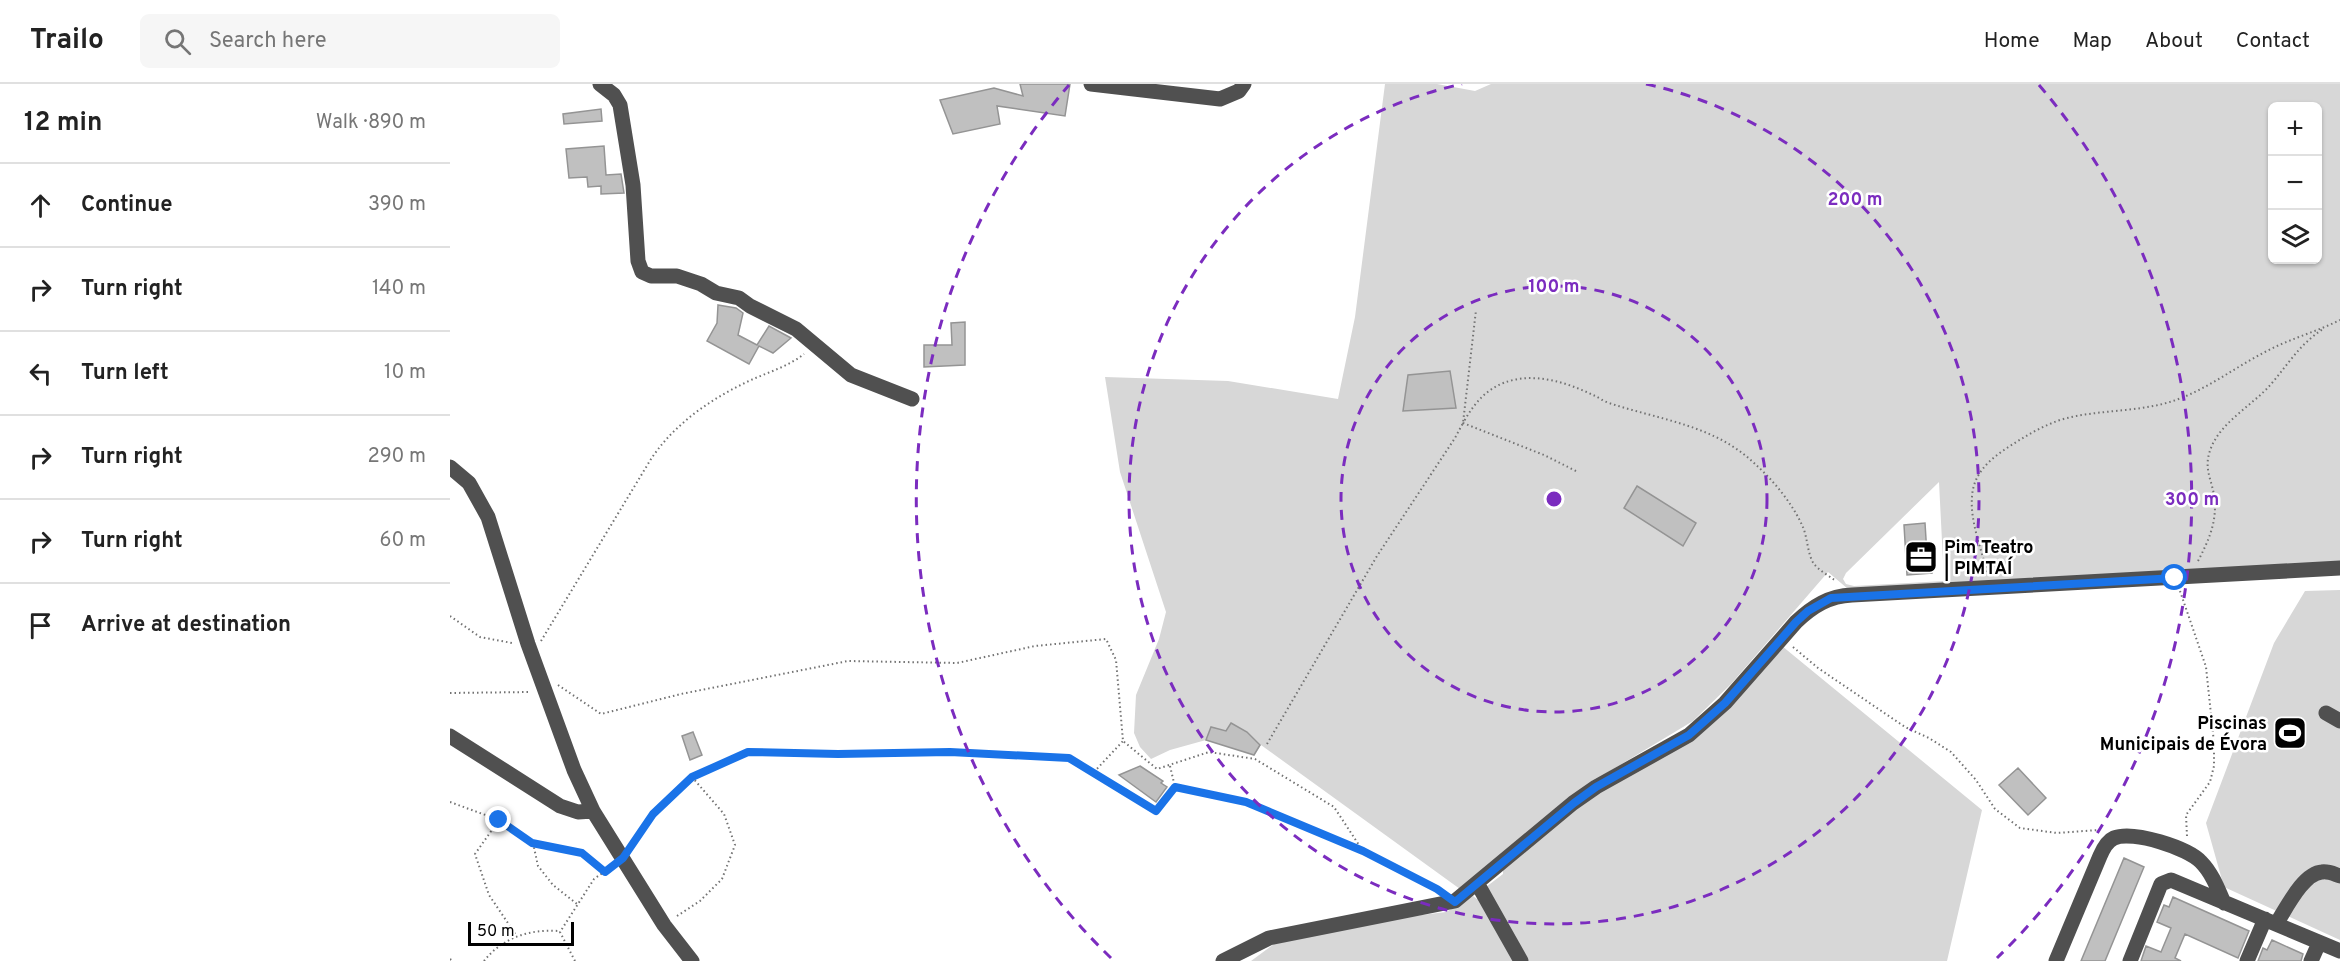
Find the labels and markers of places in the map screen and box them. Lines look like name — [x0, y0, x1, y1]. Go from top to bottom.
centre of rings — [1544, 489, 1564, 509]
place label: Pim Teatro | PIMTAÍ — [1944, 537, 2033, 581]
office icon: Pim Teatro | PIMTAÍ — [1903, 539, 1939, 575]
place label: Piscinas Municipais de Évora — [2100, 713, 2267, 757]
sports icon: Piscinas Municipais de Évora — [2272, 715, 2308, 751]

